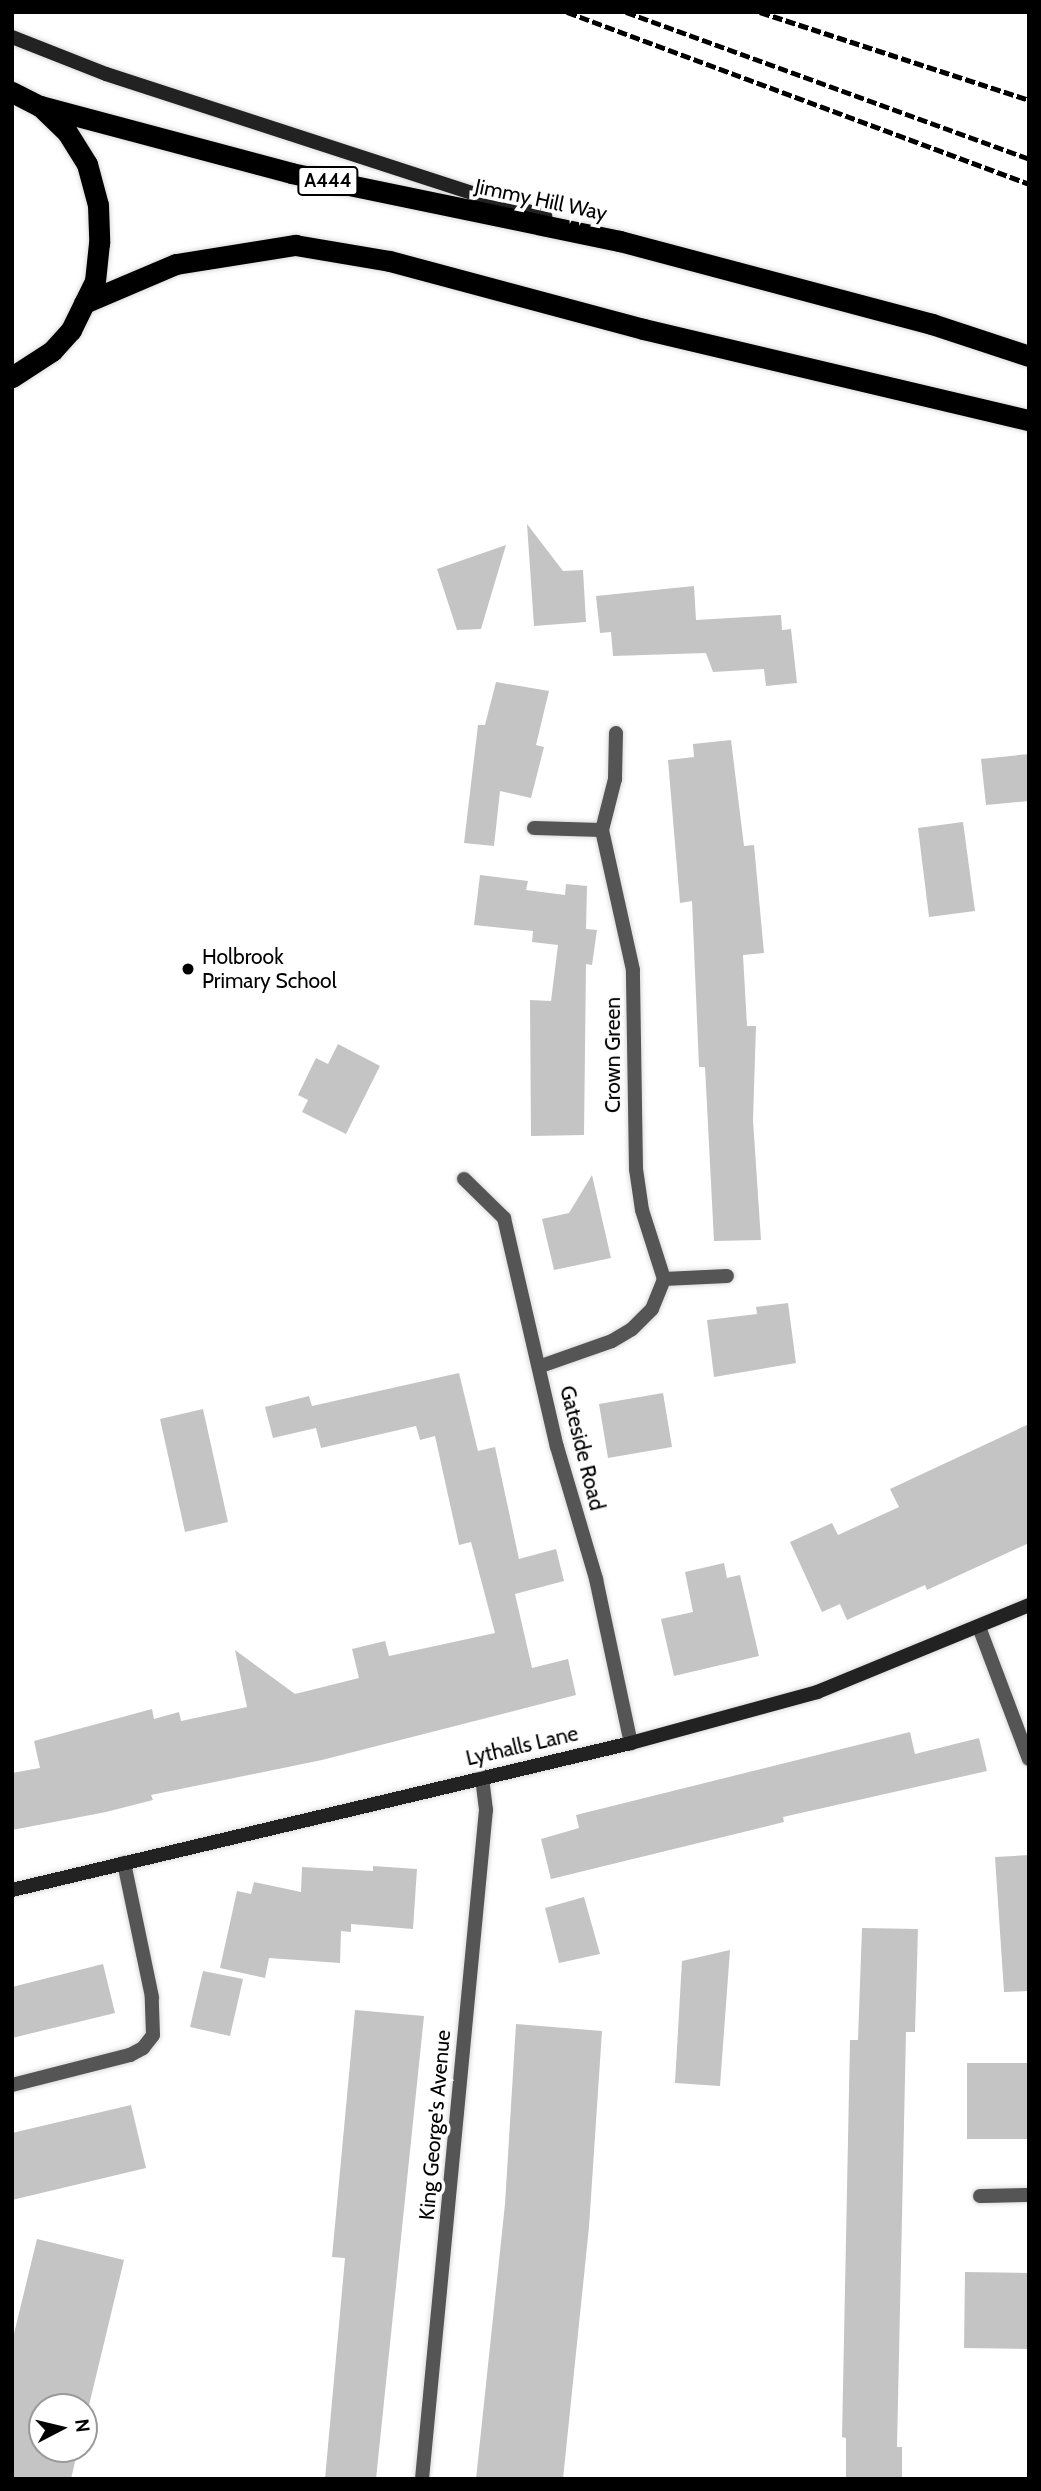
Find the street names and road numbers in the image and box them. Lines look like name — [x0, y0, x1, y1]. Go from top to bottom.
road number: A444 — [296, 166, 360, 196]
street label: Jimmy Hill Way — [473, 174, 609, 226]
street label: Crown Green — [600, 997, 626, 1113]
street label: Gateside Road — [554, 1383, 610, 1513]
street label: Lythalls Lane — [463, 1721, 581, 1771]
street label: King George's Avenue — [414, 2029, 456, 2221]

